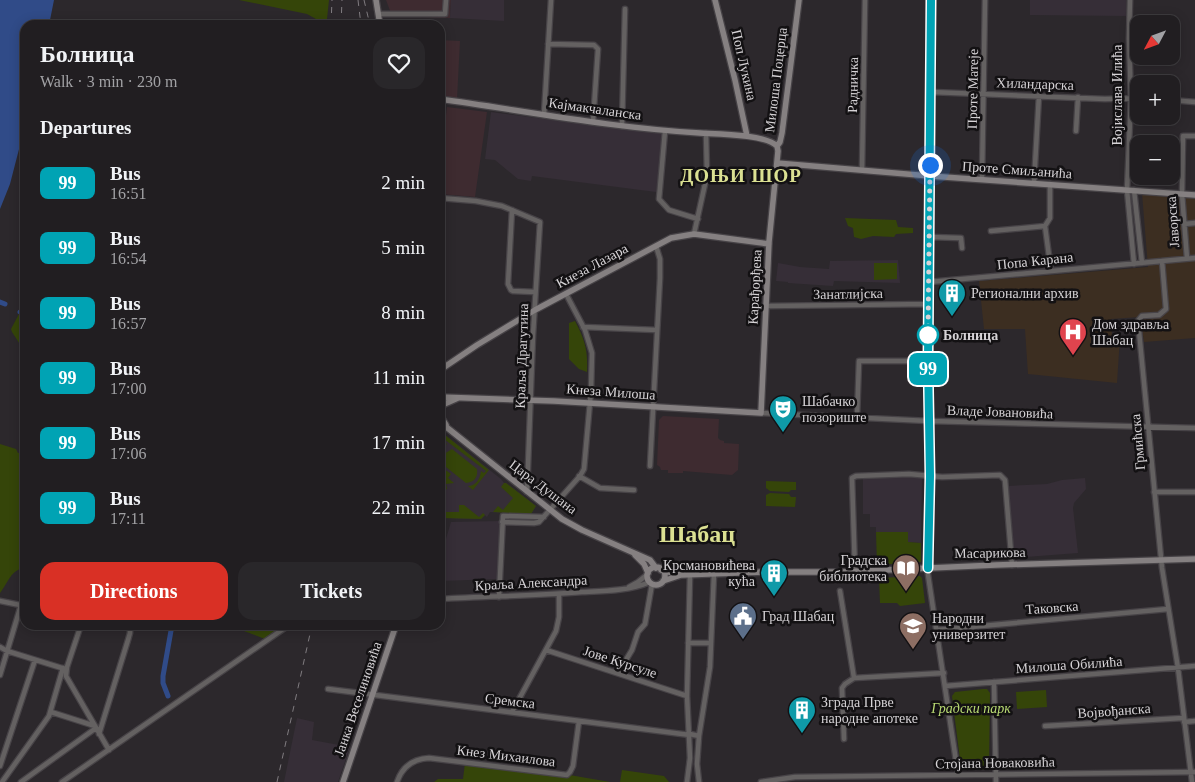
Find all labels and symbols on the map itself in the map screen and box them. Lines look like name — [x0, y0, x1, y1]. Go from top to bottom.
north arrow — [1130, 15, 1180, 65]
street label: Милоша Поцерца — [762, 26, 790, 133]
street label: Поп Лукина — [729, 28, 760, 103]
street label: Војислава Илића — [1110, 44, 1125, 146]
street label: Проте Матеје — [965, 49, 981, 129]
street label: Радничка — [845, 56, 861, 113]
street label: Хиландарска — [996, 75, 1075, 93]
street label: Кајмакчаланска — [548, 95, 643, 123]
your location — [918, 153, 943, 178]
street label: Проте Смиљанића — [962, 159, 1073, 181]
district label: ДОЊИ ШОР — [680, 165, 802, 186]
street label: Јаворска — [1164, 195, 1182, 248]
street label: Кнеза Лазара — [554, 240, 631, 291]
street label: Карађорђева — [746, 248, 764, 325]
street label: Попа Карана — [996, 249, 1075, 272]
building icon: Регионални архив — [937, 278, 967, 317]
street label: Занатлијска — [813, 286, 884, 302]
place label: Регионални архив — [971, 286, 1079, 301]
street label: Краља Драгутина — [513, 302, 531, 409]
hospital icon: Дом здравља Шабац — [1058, 317, 1088, 356]
place label: Дом здравља Шабац — [1092, 317, 1170, 348]
marker: Болница — [917, 324, 939, 346]
place label: Болница — [943, 328, 998, 343]
line badge: 99 — [906, 353, 950, 385]
street label: Кнеза Милоша — [566, 381, 657, 403]
theatre icon: Шабачко позориште — [768, 394, 798, 433]
place label: Шабачко позориште — [802, 394, 867, 425]
street label: Владе Јовановића — [947, 403, 1054, 421]
street label: Грмићска — [1128, 412, 1148, 471]
street label: Цара Душана — [506, 457, 580, 518]
district label: Шабац — [659, 521, 735, 547]
street label: Масарикова — [954, 545, 1027, 561]
place label: Градска библиотека — [819, 553, 888, 584]
library icon: Градска библиотека — [891, 553, 921, 592]
place label: Крсмановићева кућа — [663, 558, 756, 589]
building icon: Крсмановићева кућа — [759, 558, 789, 597]
street label: Краља Александра — [474, 573, 588, 593]
street label: Таковска — [1025, 599, 1080, 617]
public building icon: Град Шабац — [728, 601, 758, 640]
place label: Град Шабац — [762, 609, 835, 624]
school or university icon: Народни универзитет — [898, 611, 928, 650]
place label: Народни универзитет — [932, 611, 1005, 642]
street label: Јанка Веселиновића — [331, 639, 385, 758]
street label: Јове Курсуле — [581, 643, 659, 681]
street label: Милоша Обилића — [1015, 654, 1124, 676]
street label: Сремска — [484, 690, 537, 712]
building icon: Зграда Прве народне апотеке — [787, 695, 817, 734]
place label: Зграда Прве народне апотеке — [821, 695, 918, 726]
park label: Градски парк — [930, 701, 1011, 716]
street label: Војвођанска — [1077, 701, 1152, 721]
street label: Кнез Михаилова — [456, 743, 557, 770]
street label: Стојана Новаковића — [935, 754, 1056, 772]

